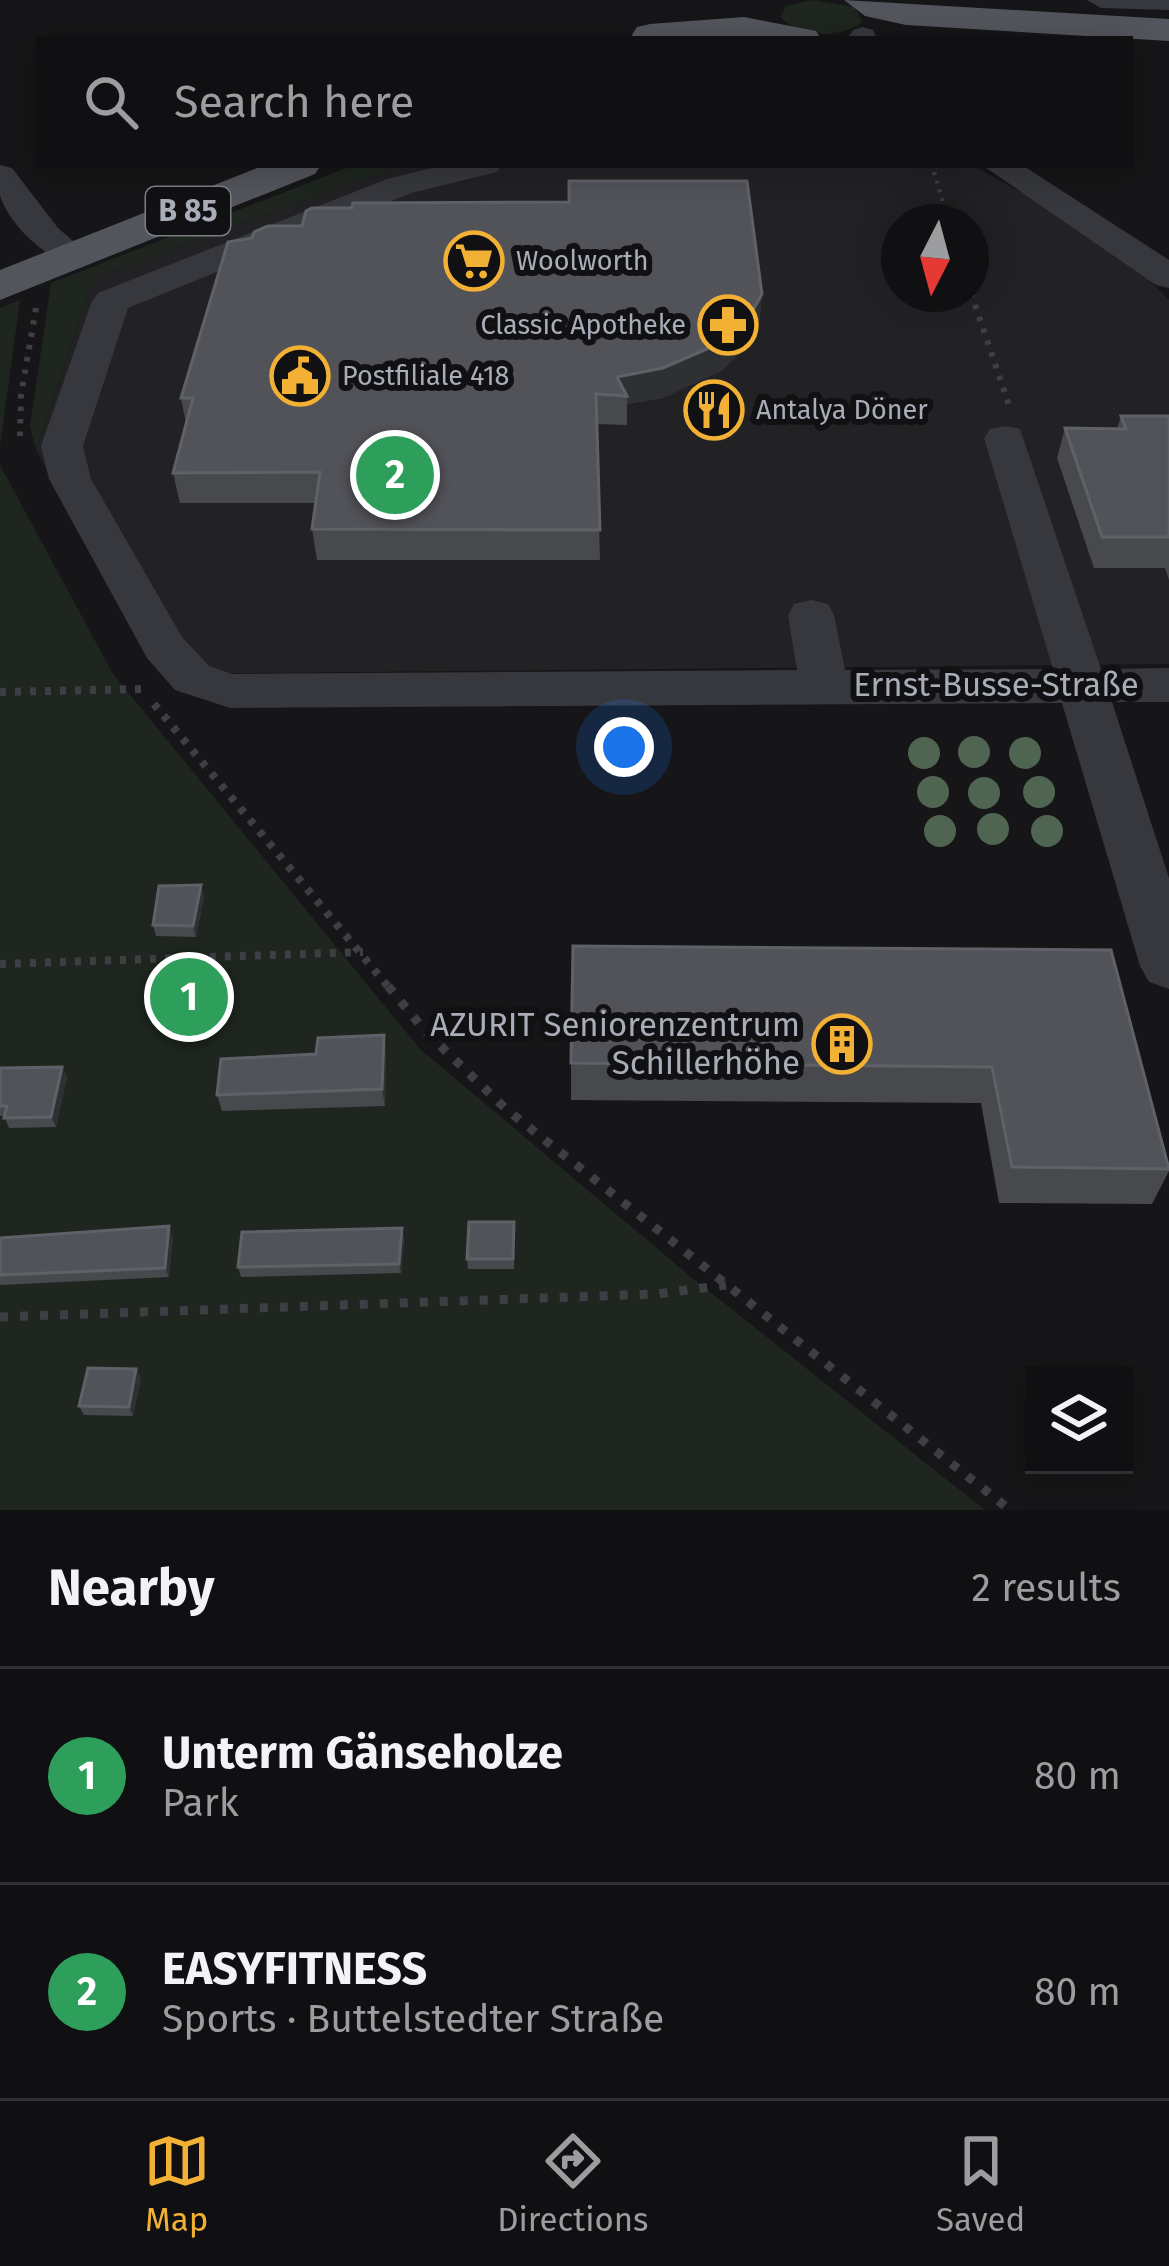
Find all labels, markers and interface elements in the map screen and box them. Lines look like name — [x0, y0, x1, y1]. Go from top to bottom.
search box — [36, 36, 1133, 168]
icon: search — [78, 69, 144, 135]
text: Search here — [174, 75, 414, 129]
road number: B 85 — [146, 187, 230, 235]
north arrow — [881, 204, 989, 312]
supermarket icon: Woolworth — [443, 230, 505, 292]
place label: Woolworth — [516, 245, 649, 277]
pharmacy icon: Classic Apotheke — [697, 294, 759, 356]
place label: Classic Apotheke — [480, 309, 686, 341]
public building icon: Postfiliale 418 — [269, 345, 331, 407]
place label: Postfiliale 418 — [342, 360, 509, 392]
restaurant icon: Antalya Döner — [683, 379, 745, 441]
place label: Antalya Döner — [756, 394, 928, 426]
pin: 2 — [356, 430, 434, 520]
street label: Ernst-Busse-Straße — [853, 665, 1139, 705]
your location — [594, 717, 654, 777]
pin: 1 — [150, 952, 228, 1042]
place label: AZURIT Seniorenzentrum Schillerhöhe — [430, 1005, 800, 1083]
building icon: AZURIT Seniorenzentrum Schillerhöhe — [811, 1013, 873, 1075]
map controls — [1025, 1366, 1133, 1474]
button: layers — [1025, 1366, 1133, 1474]
text: Nearby — [48, 1557, 214, 1619]
text: 2 results — [972, 1565, 1121, 1611]
text: Unterm Gänseholze — [162, 1726, 563, 1780]
text: 1 — [78, 1753, 96, 1799]
text: 80 m — [1034, 1753, 1121, 1799]
text: Park — [162, 1780, 239, 1826]
text: EASYFITNESS — [162, 1942, 427, 1996]
text: 2 — [77, 1969, 97, 2015]
text: 80 m — [1034, 1969, 1121, 2015]
text: Sports · Buttelstedter Straße — [162, 1996, 664, 2042]
tab: Map — [144, 2128, 210, 2240]
tab: Directions — [497, 2128, 649, 2240]
tab: Saved — [936, 2128, 1025, 2240]

